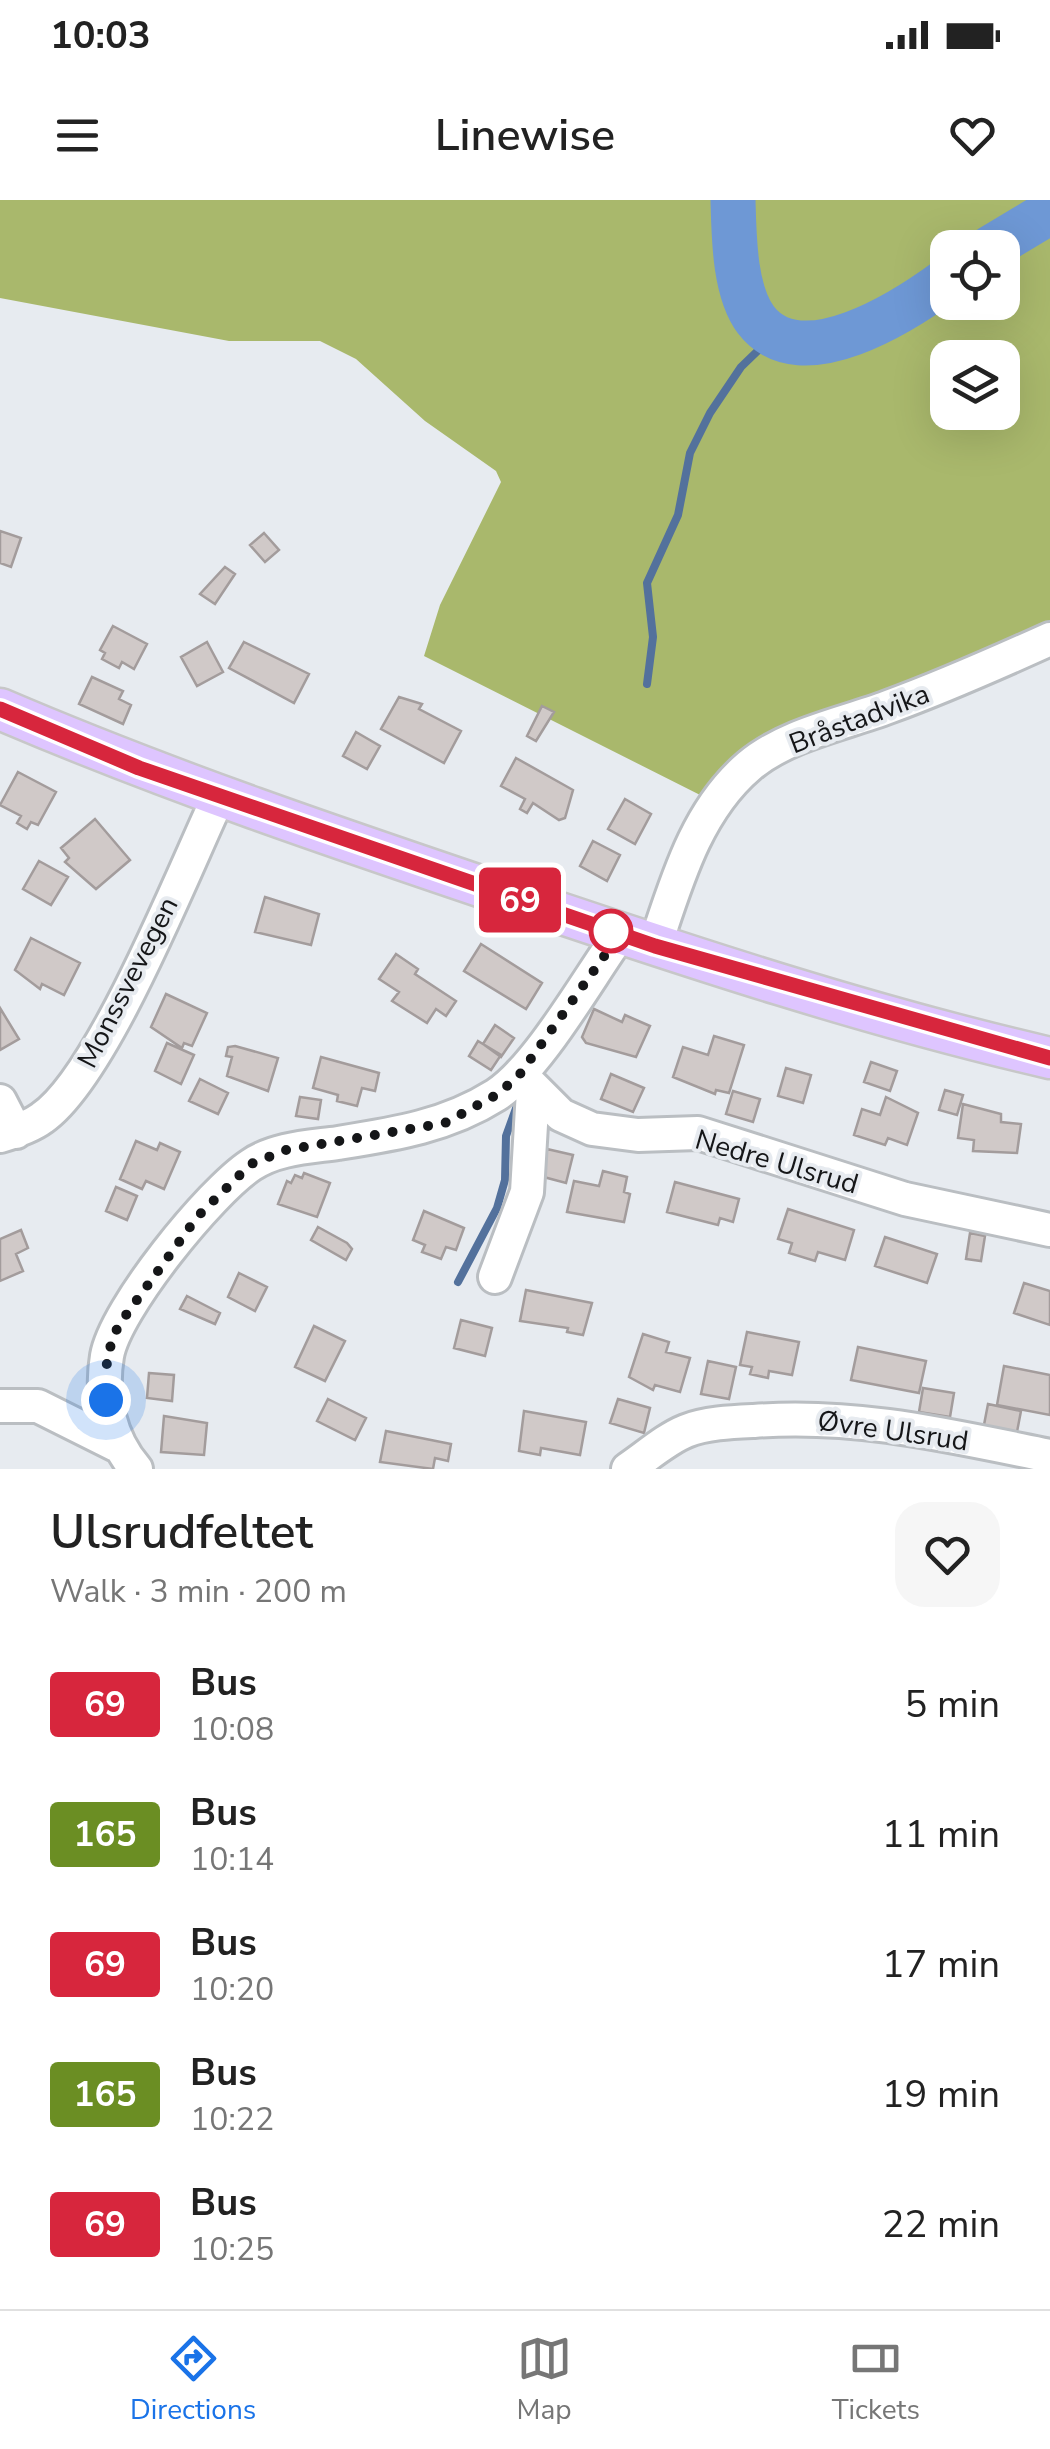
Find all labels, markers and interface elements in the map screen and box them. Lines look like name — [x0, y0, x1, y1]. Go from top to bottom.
text: 10:03 — [50, 10, 151, 61]
text: Linewise — [435, 105, 615, 166]
icon: menu — [50, 108, 105, 163]
icon: heart — [945, 108, 1000, 163]
map controls — [930, 230, 1020, 430]
button: locate — [930, 230, 1020, 320]
button: layers — [930, 340, 1020, 430]
street label: Bråstadvika — [784, 675, 935, 763]
line badge: 69 — [475, 868, 565, 932]
text: 69 — [499, 877, 541, 924]
street label: Monssvevegen — [68, 890, 187, 1075]
unlabelled marker — [590, 910, 632, 952]
street label: Nedre Ulsrud — [691, 1121, 863, 1203]
your location — [81, 1375, 131, 1425]
street label: Øvre Ulsrud — [815, 1402, 971, 1460]
text: Ulsrudfeltet — [50, 1499, 313, 1565]
button: heart — [895, 1502, 1000, 1607]
text: Walk · 3 min · 200 m — [50, 1570, 347, 1613]
text: Bus — [190, 1657, 257, 1708]
text: 5 min — [905, 1679, 1000, 1730]
text: 69 — [84, 1681, 126, 1728]
text: 10:08 — [190, 1708, 274, 1751]
text: Bus — [190, 1787, 257, 1838]
text: 11 min — [882, 1809, 1000, 1860]
text: 165 — [73, 1811, 137, 1858]
text: 10:14 — [190, 1838, 274, 1881]
text: Bus — [190, 1917, 257, 1968]
text: 17 min — [882, 1939, 1000, 1990]
text: 69 — [84, 1941, 126, 1988]
text: 10:20 — [190, 1968, 274, 2011]
text: Bus — [190, 2047, 257, 2098]
text: 19 min — [882, 2069, 1000, 2120]
text: 165 — [73, 2071, 137, 2118]
text: 10:22 — [190, 2098, 274, 2141]
text: Bus — [190, 2177, 257, 2228]
text: 22 min — [882, 2199, 1000, 2250]
text: 69 — [84, 2201, 126, 2248]
text: 10:25 — [190, 2228, 274, 2271]
tab: Directions — [130, 2331, 256, 2429]
tab: Map — [516, 2331, 572, 2429]
tab: Tickets — [832, 2331, 920, 2429]

